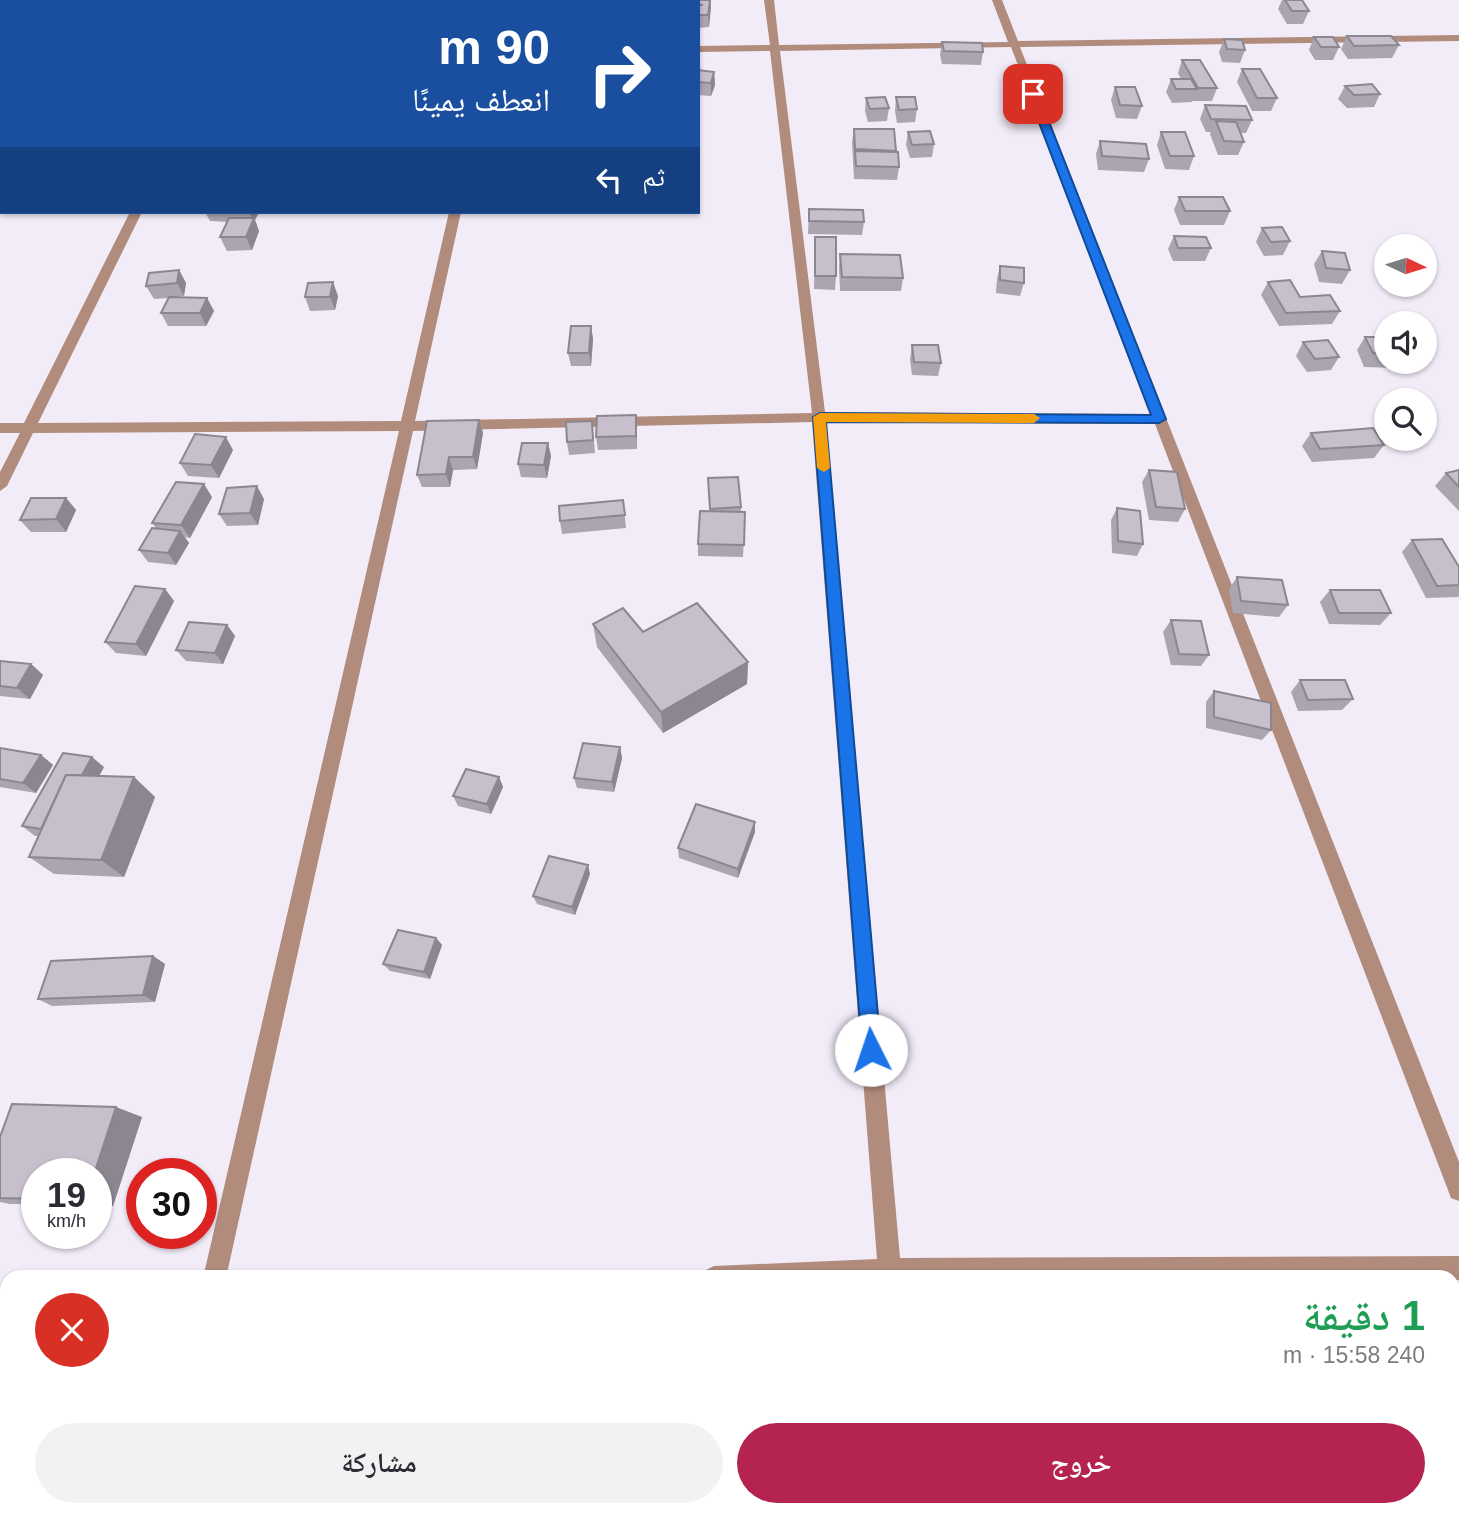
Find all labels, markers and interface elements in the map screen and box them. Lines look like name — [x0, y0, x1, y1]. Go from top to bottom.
text: 90 m — [438, 20, 550, 74]
icon: right — [574, 28, 665, 119]
pin — [1003, 64, 1063, 124]
icon: arrive — [1014, 75, 1052, 113]
text: انعطف يمينًا — [412, 82, 550, 118]
icon: left — [590, 161, 628, 199]
text: ثم — [642, 162, 665, 192]
north arrow — [1374, 234, 1437, 298]
map controls — [1374, 234, 1437, 451]
button: sound — [1374, 311, 1437, 374]
button: search — [1374, 388, 1437, 451]
position arrow — [834, 1013, 908, 1087]
speed limit sign: 30 — [126, 1158, 217, 1249]
text: 19 — [47, 1175, 86, 1214]
text: km/h — [47, 1211, 86, 1231]
text: 1 دقيقة — [1303, 1292, 1425, 1339]
button: close — [35, 1293, 109, 1367]
text: 240 m · 15:58 — [1283, 1342, 1425, 1368]
button: مشاركة — [35, 1423, 723, 1503]
button: خروج — [737, 1423, 1425, 1503]

